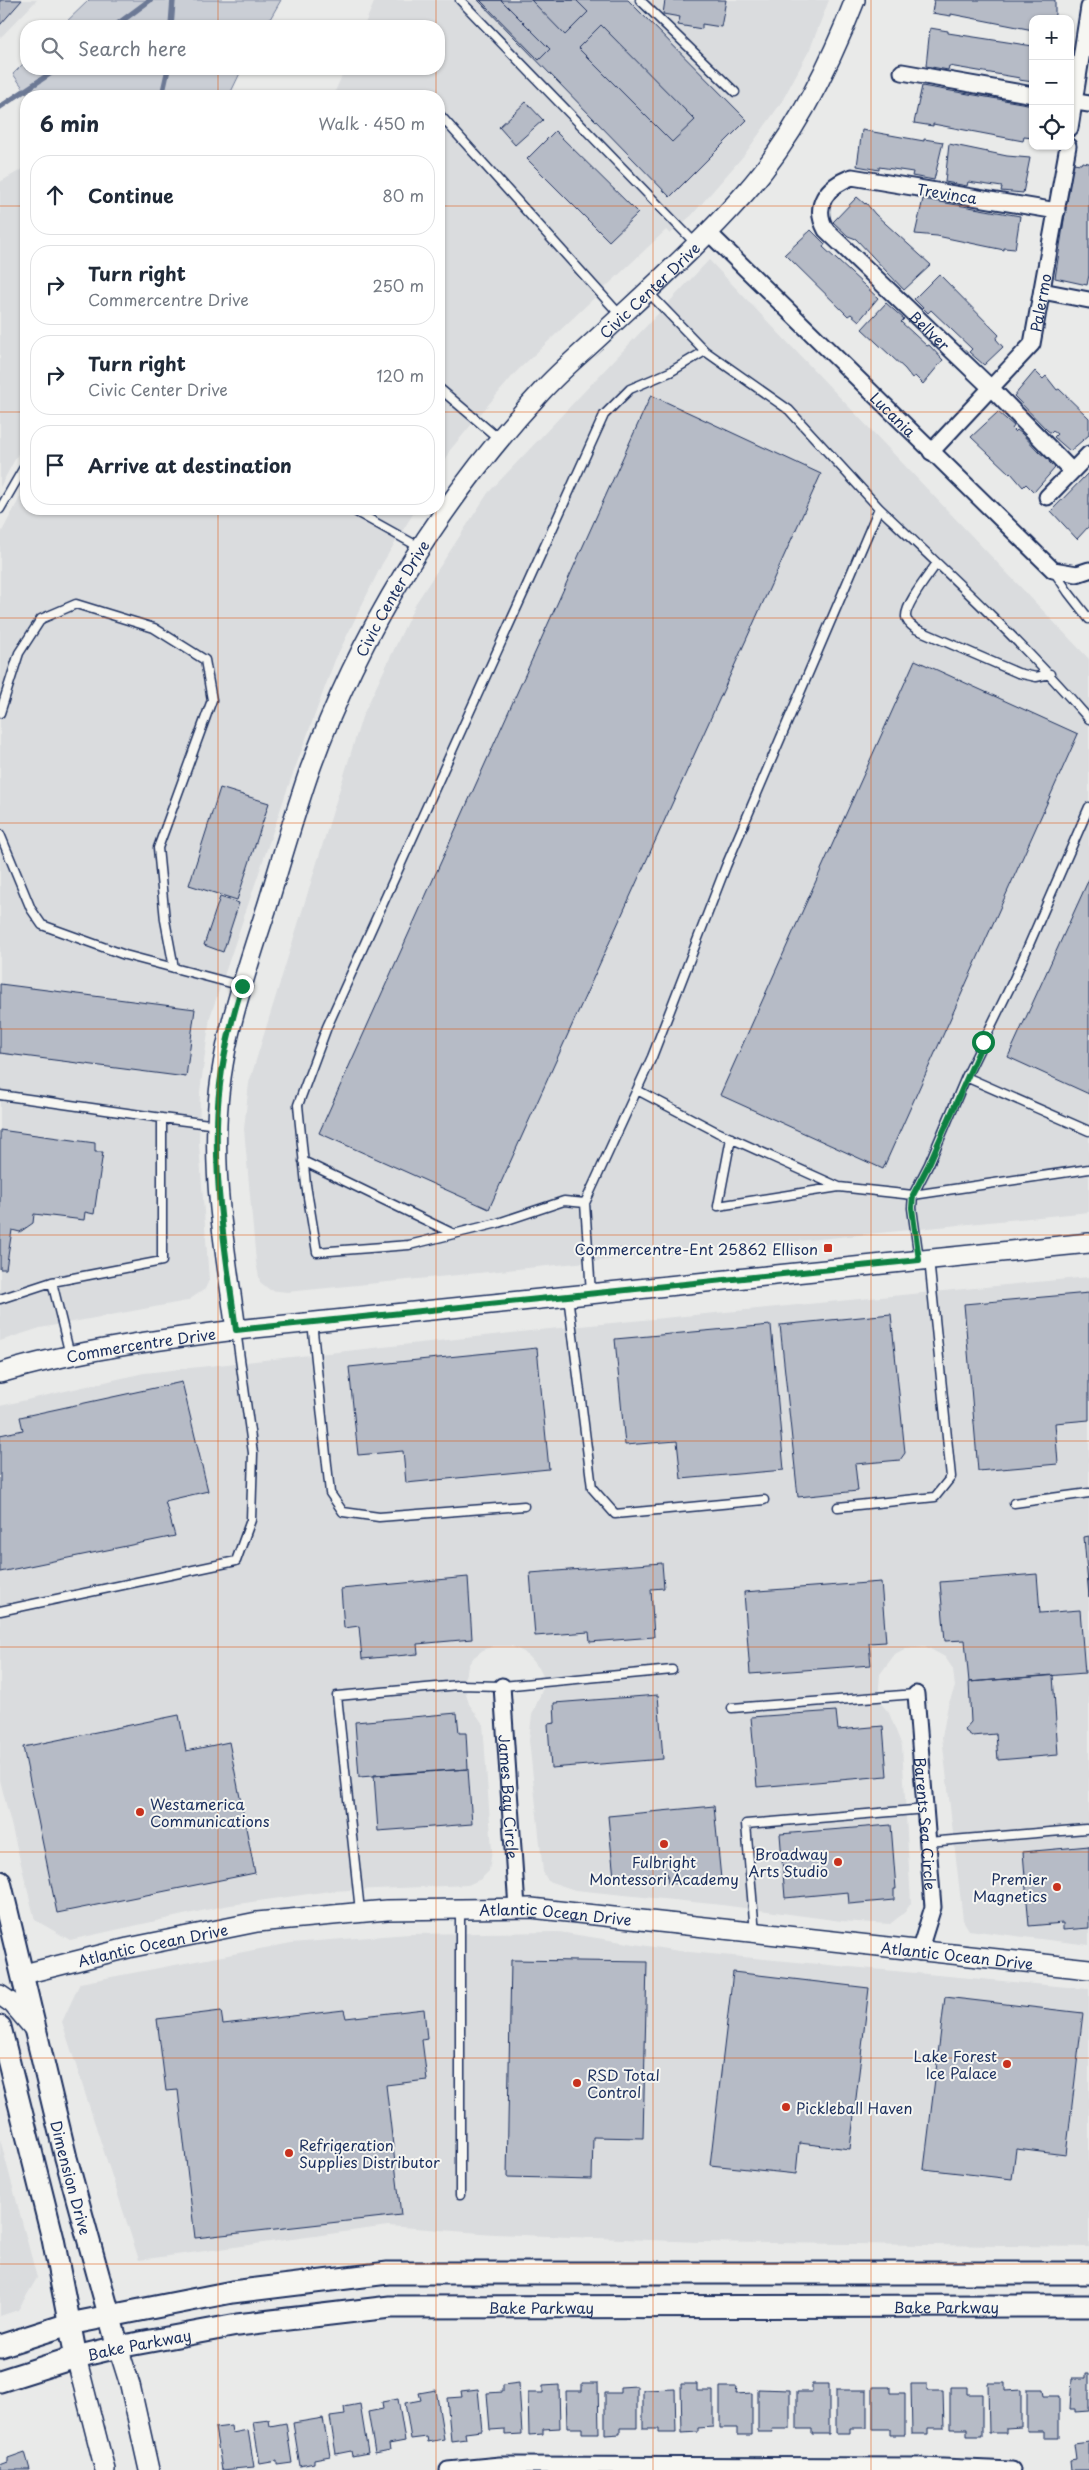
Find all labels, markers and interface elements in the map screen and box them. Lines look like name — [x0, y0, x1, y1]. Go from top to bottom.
map controls — [1029, 15, 1074, 150]
button: + — [1029, 15, 1074, 60]
search box — [20, 20, 445, 75]
icon: search — [38, 34, 66, 62]
text: Search here — [78, 34, 187, 62]
button: − — [1029, 60, 1074, 105]
button: locate — [1029, 105, 1074, 150]
text: 6 min — [40, 107, 99, 139]
text: Walk · 450 m — [319, 111, 425, 135]
street label: Trevinca — [915, 177, 979, 209]
icon: ahead — [41, 181, 69, 209]
text: Continue — [88, 181, 174, 209]
text: 80 m — [382, 183, 424, 207]
street label: Civic Center Drive — [593, 236, 705, 343]
text: Turn right — [88, 259, 186, 287]
icon: right — [41, 271, 69, 299]
street label: Palermo — [1023, 271, 1056, 334]
text: 250 m — [373, 273, 424, 297]
text: Commercentre Drive — [88, 287, 249, 311]
street label: Bellver — [904, 304, 956, 355]
text: Turn right — [88, 349, 186, 377]
icon: right — [41, 361, 69, 389]
text: 120 m — [377, 363, 424, 387]
text: Civic Center Drive — [88, 377, 228, 401]
street label: Lucania — [866, 386, 922, 442]
icon: arrive — [41, 451, 69, 479]
text: Arrive at destination — [88, 451, 292, 479]
street label: Civic Center Drive — [349, 535, 434, 660]
route end — [231, 975, 254, 998]
route start — [972, 1031, 995, 1054]
place label: Commercentre-Ent 25862 Ellison — [574, 1237, 818, 1260]
marker: Commercentre-Ent 25862 Ellison — [822, 1242, 834, 1254]
street label: Commercentre Drive — [64, 1321, 217, 1367]
street label: James Bay Circle — [494, 1734, 525, 1860]
street label: Barents Sea Circle — [910, 1756, 943, 1891]
place label: Westamerica Communications — [150, 1792, 270, 1832]
marker: Westamerica Communications — [134, 1806, 146, 1818]
marker: Fulbright Montessori Academy — [658, 1838, 670, 1850]
place label: Broadway Arts Studio — [749, 1842, 828, 1882]
place label: Fulbright Montessori Academy — [589, 1850, 739, 1890]
marker: Broadway Arts Studio — [832, 1856, 844, 1868]
place label: Premier Magnetics — [973, 1867, 1047, 1907]
marker: Premier Magnetics — [1051, 1881, 1063, 1893]
street label: Atlantic Ocean Drive — [479, 1896, 633, 1930]
street label: Atlantic Ocean Drive — [75, 1917, 230, 1972]
street label: Atlantic Ocean Drive — [880, 1935, 1034, 1974]
place label: Lake Forest Ice Palace — [914, 2044, 997, 2084]
marker: Lake Forest Ice Palace — [1001, 2058, 1013, 2070]
place label: RSD Total Control — [587, 2063, 660, 2103]
marker: RSD Total Control — [571, 2077, 583, 2089]
place label: Pickleball Haven — [796, 2096, 913, 2119]
marker: Pickleball Haven — [780, 2101, 792, 2113]
street label: Dimension Drive — [46, 2118, 98, 2237]
place label: Refrigeration Supplies Distributor — [299, 2133, 440, 2173]
marker: Refrigeration Supplies Distributor — [283, 2147, 295, 2159]
street label: Bake Parkway — [488, 2295, 594, 2318]
street label: Bake Parkway — [893, 2295, 999, 2318]
street label: Bake Parkway — [84, 2322, 193, 2366]

